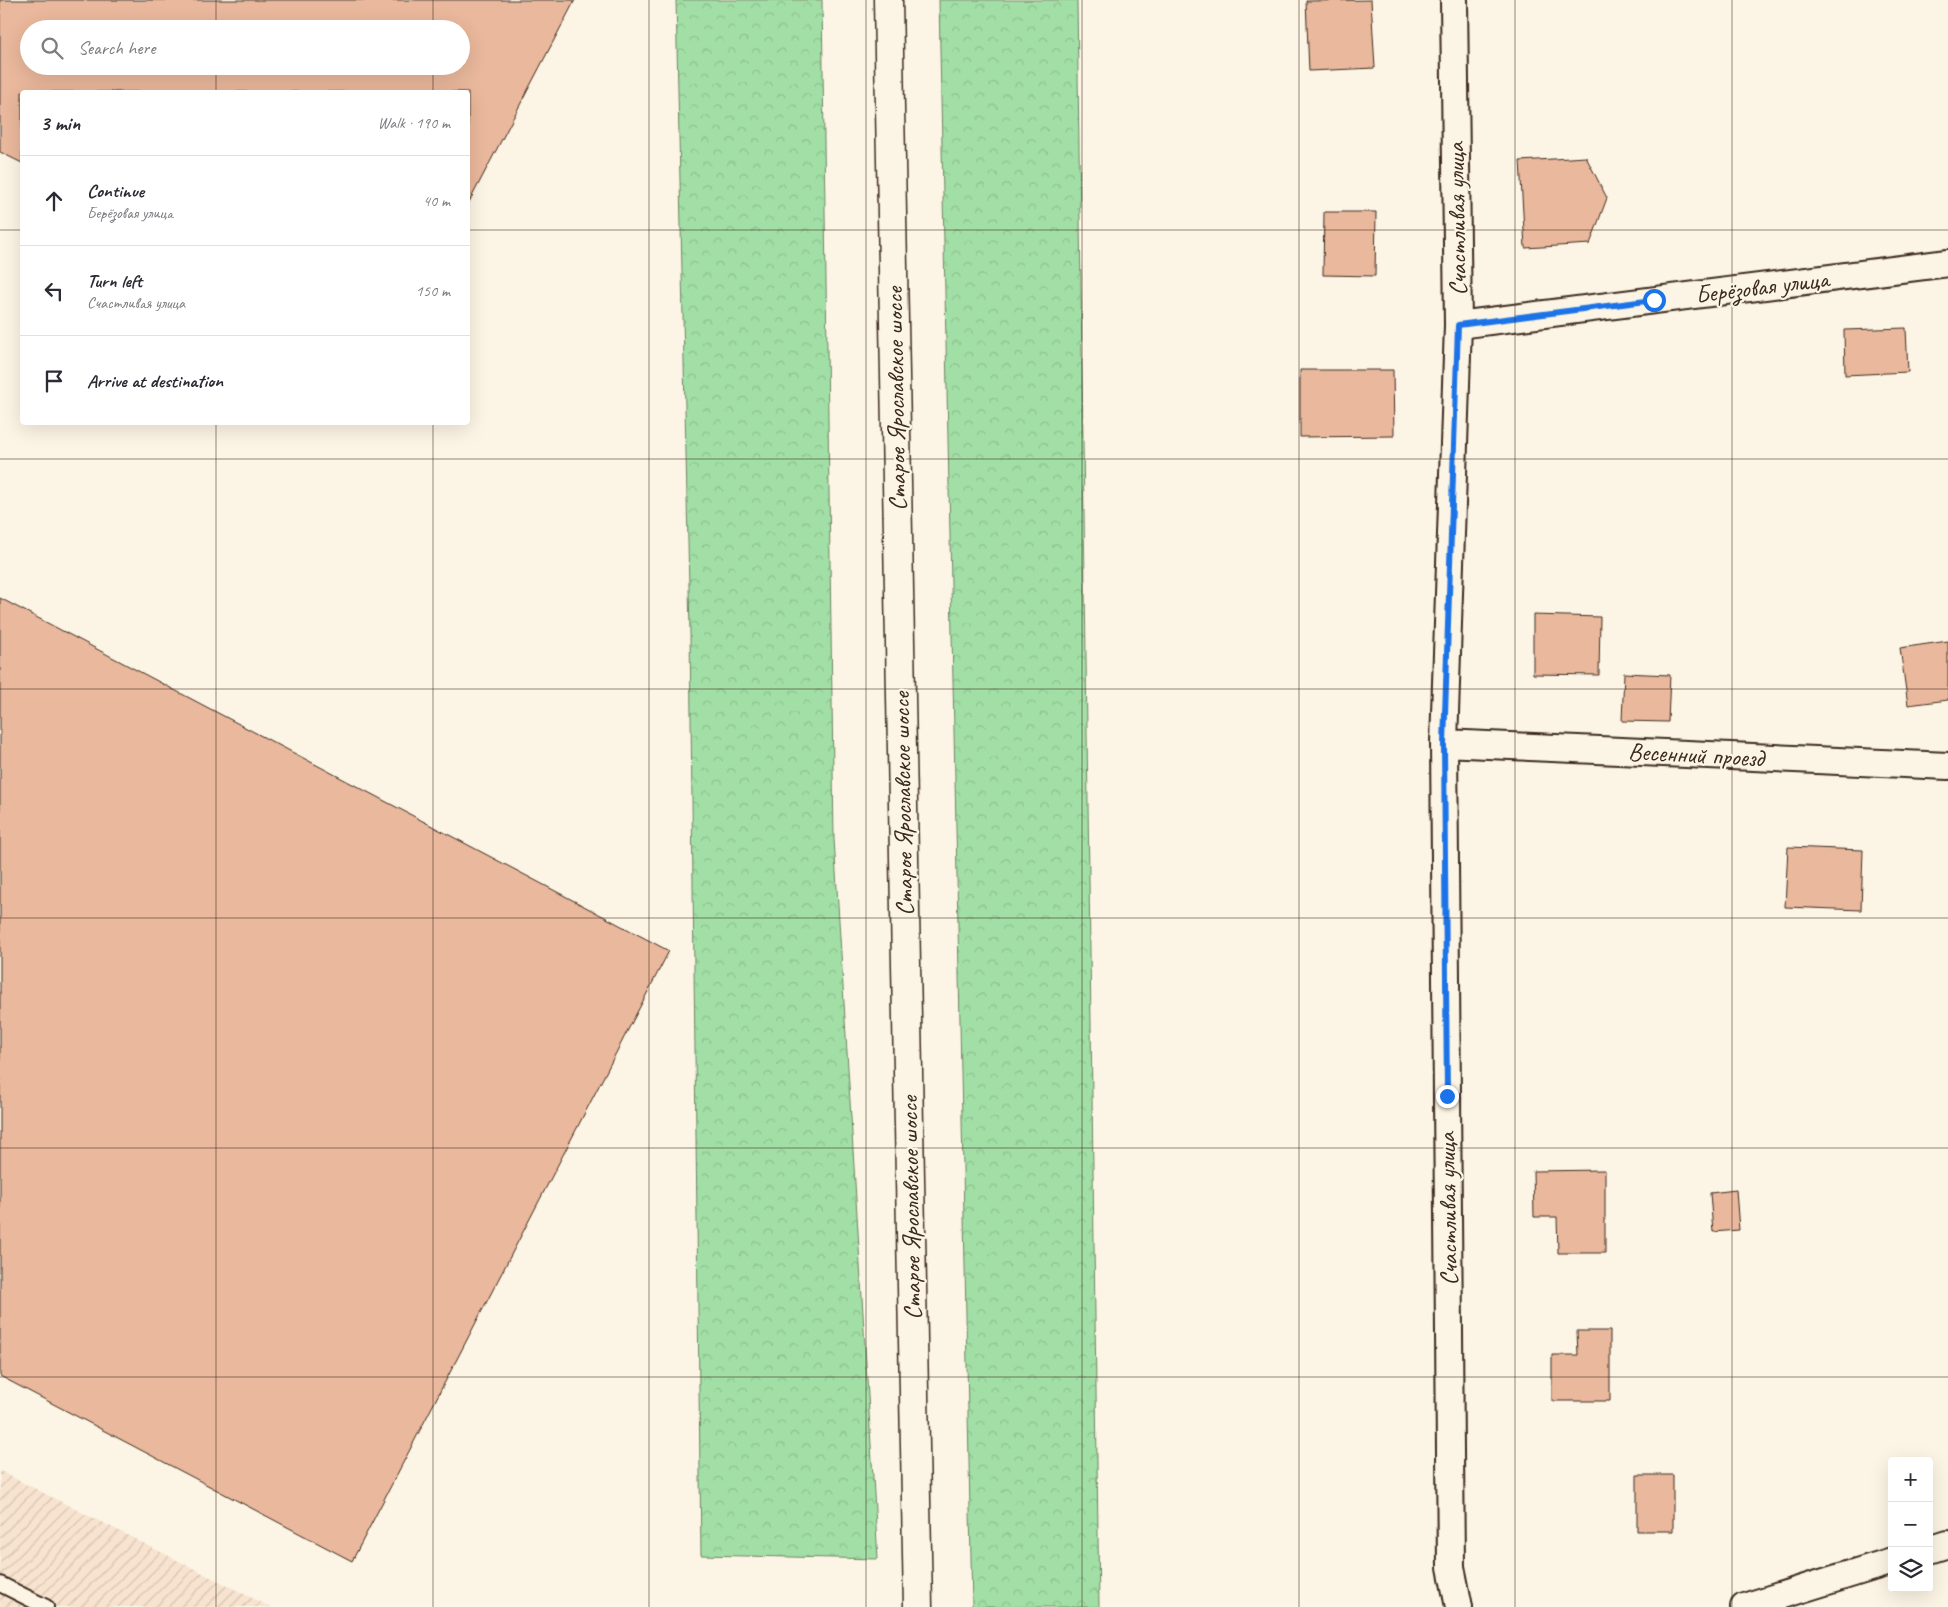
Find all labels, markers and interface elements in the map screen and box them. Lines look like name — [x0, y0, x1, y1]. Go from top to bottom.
search box — [20, 20, 470, 75]
icon: search — [38, 34, 66, 62]
text: Search here — [78, 36, 155, 60]
text: 3 min — [40, 110, 80, 136]
text: Walk · 190 m — [378, 113, 450, 133]
street label: Счастливая улица — [1440, 140, 1474, 296]
text: Continue — [87, 179, 144, 203]
icon: ahead — [40, 187, 68, 215]
text: 40 m — [423, 191, 450, 211]
text: Берёзовая улица — [87, 203, 173, 223]
street label: Берёзовая улица — [1694, 263, 1833, 312]
text: Turn left — [87, 269, 142, 293]
icon: left — [40, 277, 68, 305]
text: 150 m — [416, 281, 450, 301]
street label: Старое Ярославское шоссе — [878, 285, 914, 511]
route start — [1643, 289, 1666, 312]
text: Счастливая улица — [87, 293, 185, 313]
icon: arrive — [40, 367, 68, 395]
text: Arrive at destination — [87, 369, 223, 393]
street label: Старое Ярославское шоссе — [885, 690, 921, 916]
street label: Весенний проезд — [1627, 735, 1767, 775]
route end — [1436, 1085, 1459, 1108]
street label: Старое Ярославское шоссе — [893, 1094, 929, 1320]
street label: Счастливая улица — [1431, 1130, 1465, 1286]
map controls — [1888, 1457, 1933, 1592]
button: + — [1888, 1457, 1933, 1502]
button: − — [1888, 1502, 1933, 1547]
button: layers — [1888, 1547, 1933, 1592]

